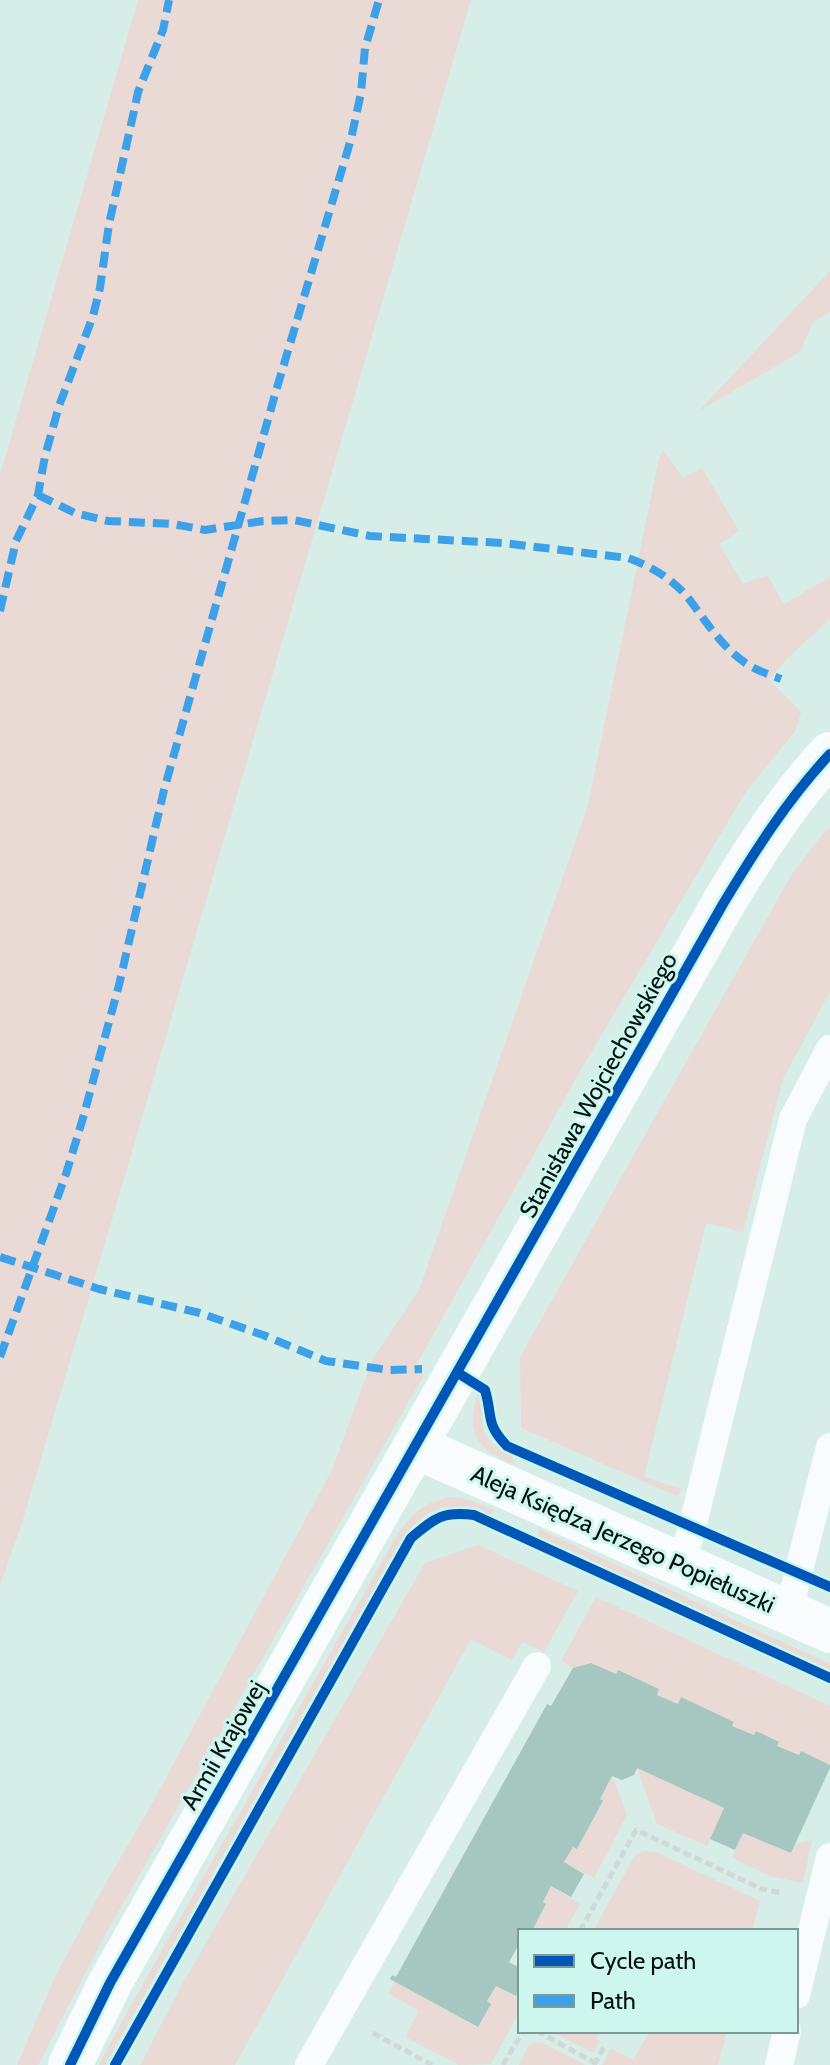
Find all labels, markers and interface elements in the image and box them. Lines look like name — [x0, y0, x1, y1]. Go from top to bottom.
street label: Stanisława Wojciechowskiego — [513, 947, 683, 1223]
street label: Aleja Księdza Jerzego Popiełuszki — [467, 1459, 779, 1619]
street label: Armii Krajowej — [174, 1675, 272, 1815]
legend — [518, 1929, 798, 2033]
text: Cycle path — [590, 1946, 696, 1975]
text: Path — [590, 1986, 636, 2015]

